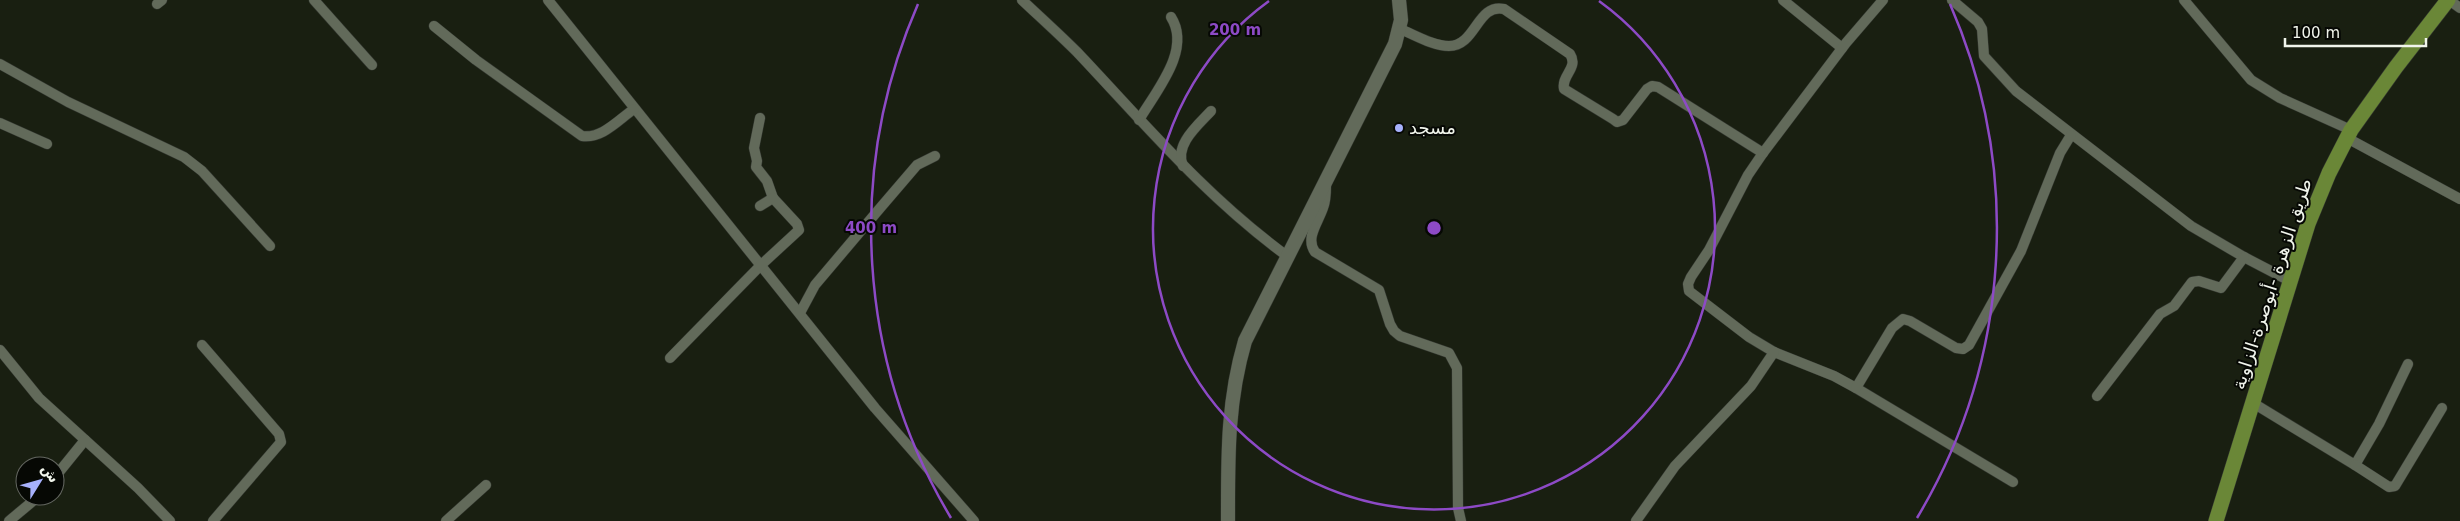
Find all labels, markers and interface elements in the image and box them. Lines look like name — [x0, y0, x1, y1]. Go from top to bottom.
scale bar — [2285, 15, 2426, 47]
text: 200 m — [1209, 21, 1261, 39]
text: 100 m — [2292, 24, 2340, 42]
place label: مسجد — [1409, 117, 1456, 138]
marker: مسجد — [1393, 122, 1405, 134]
street label: طريق الزهرة -أبوصرة-الزاوية — [2226, 175, 2317, 392]
text: 400 m — [845, 219, 897, 237]
centre of rings — [1425, 219, 1443, 237]
north arrow — [15, 456, 65, 506]
text: ش — [38, 461, 63, 486]

